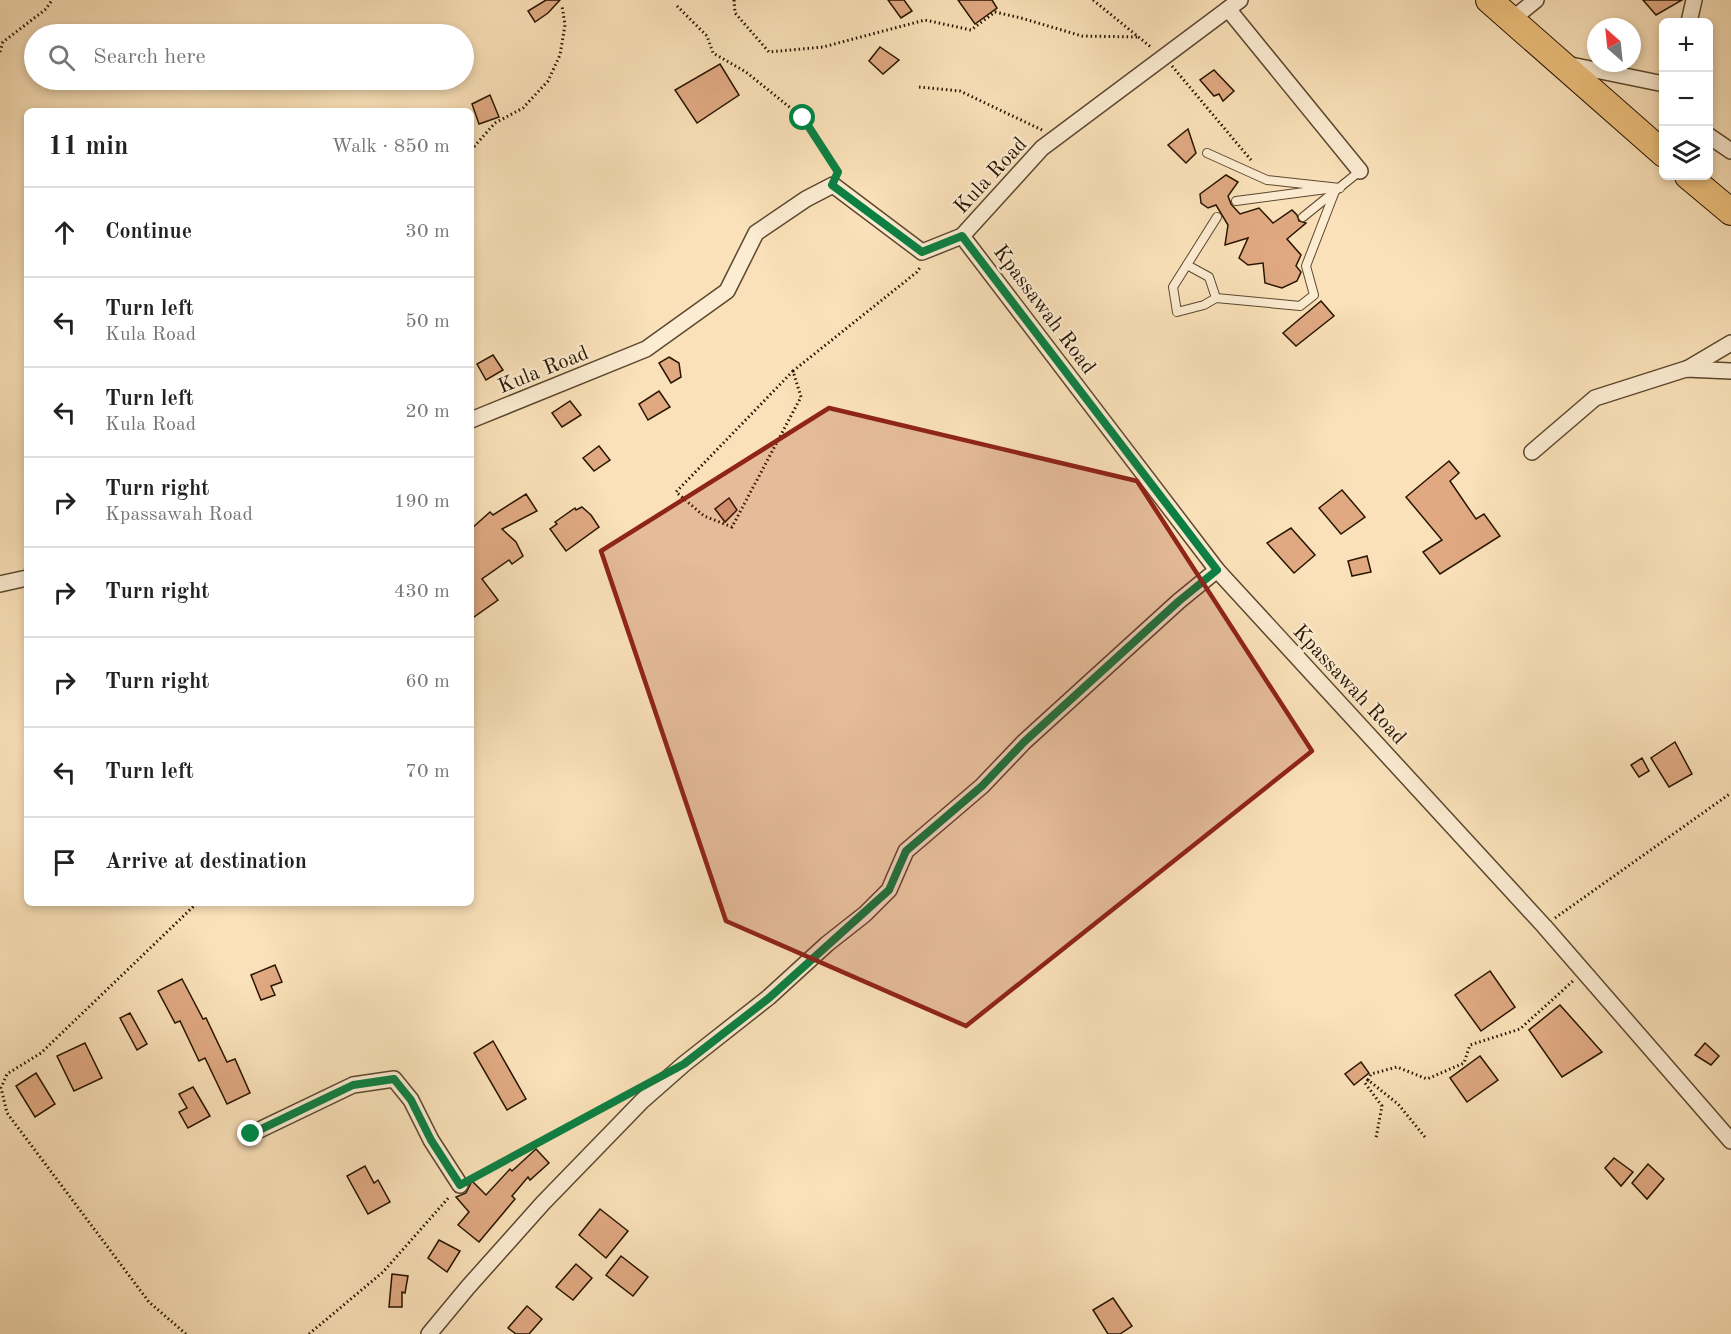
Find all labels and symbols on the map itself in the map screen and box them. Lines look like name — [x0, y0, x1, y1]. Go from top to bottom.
north arrow — [1587, 18, 1641, 72]
route start — [789, 104, 815, 130]
street label: Kula Road — [951, 134, 1031, 218]
street label: Kpassawah Road — [989, 242, 1099, 378]
street label: Kula Road — [495, 343, 592, 398]
street label: Kpassawah Road — [1288, 621, 1410, 749]
route end — [237, 1120, 263, 1146]

